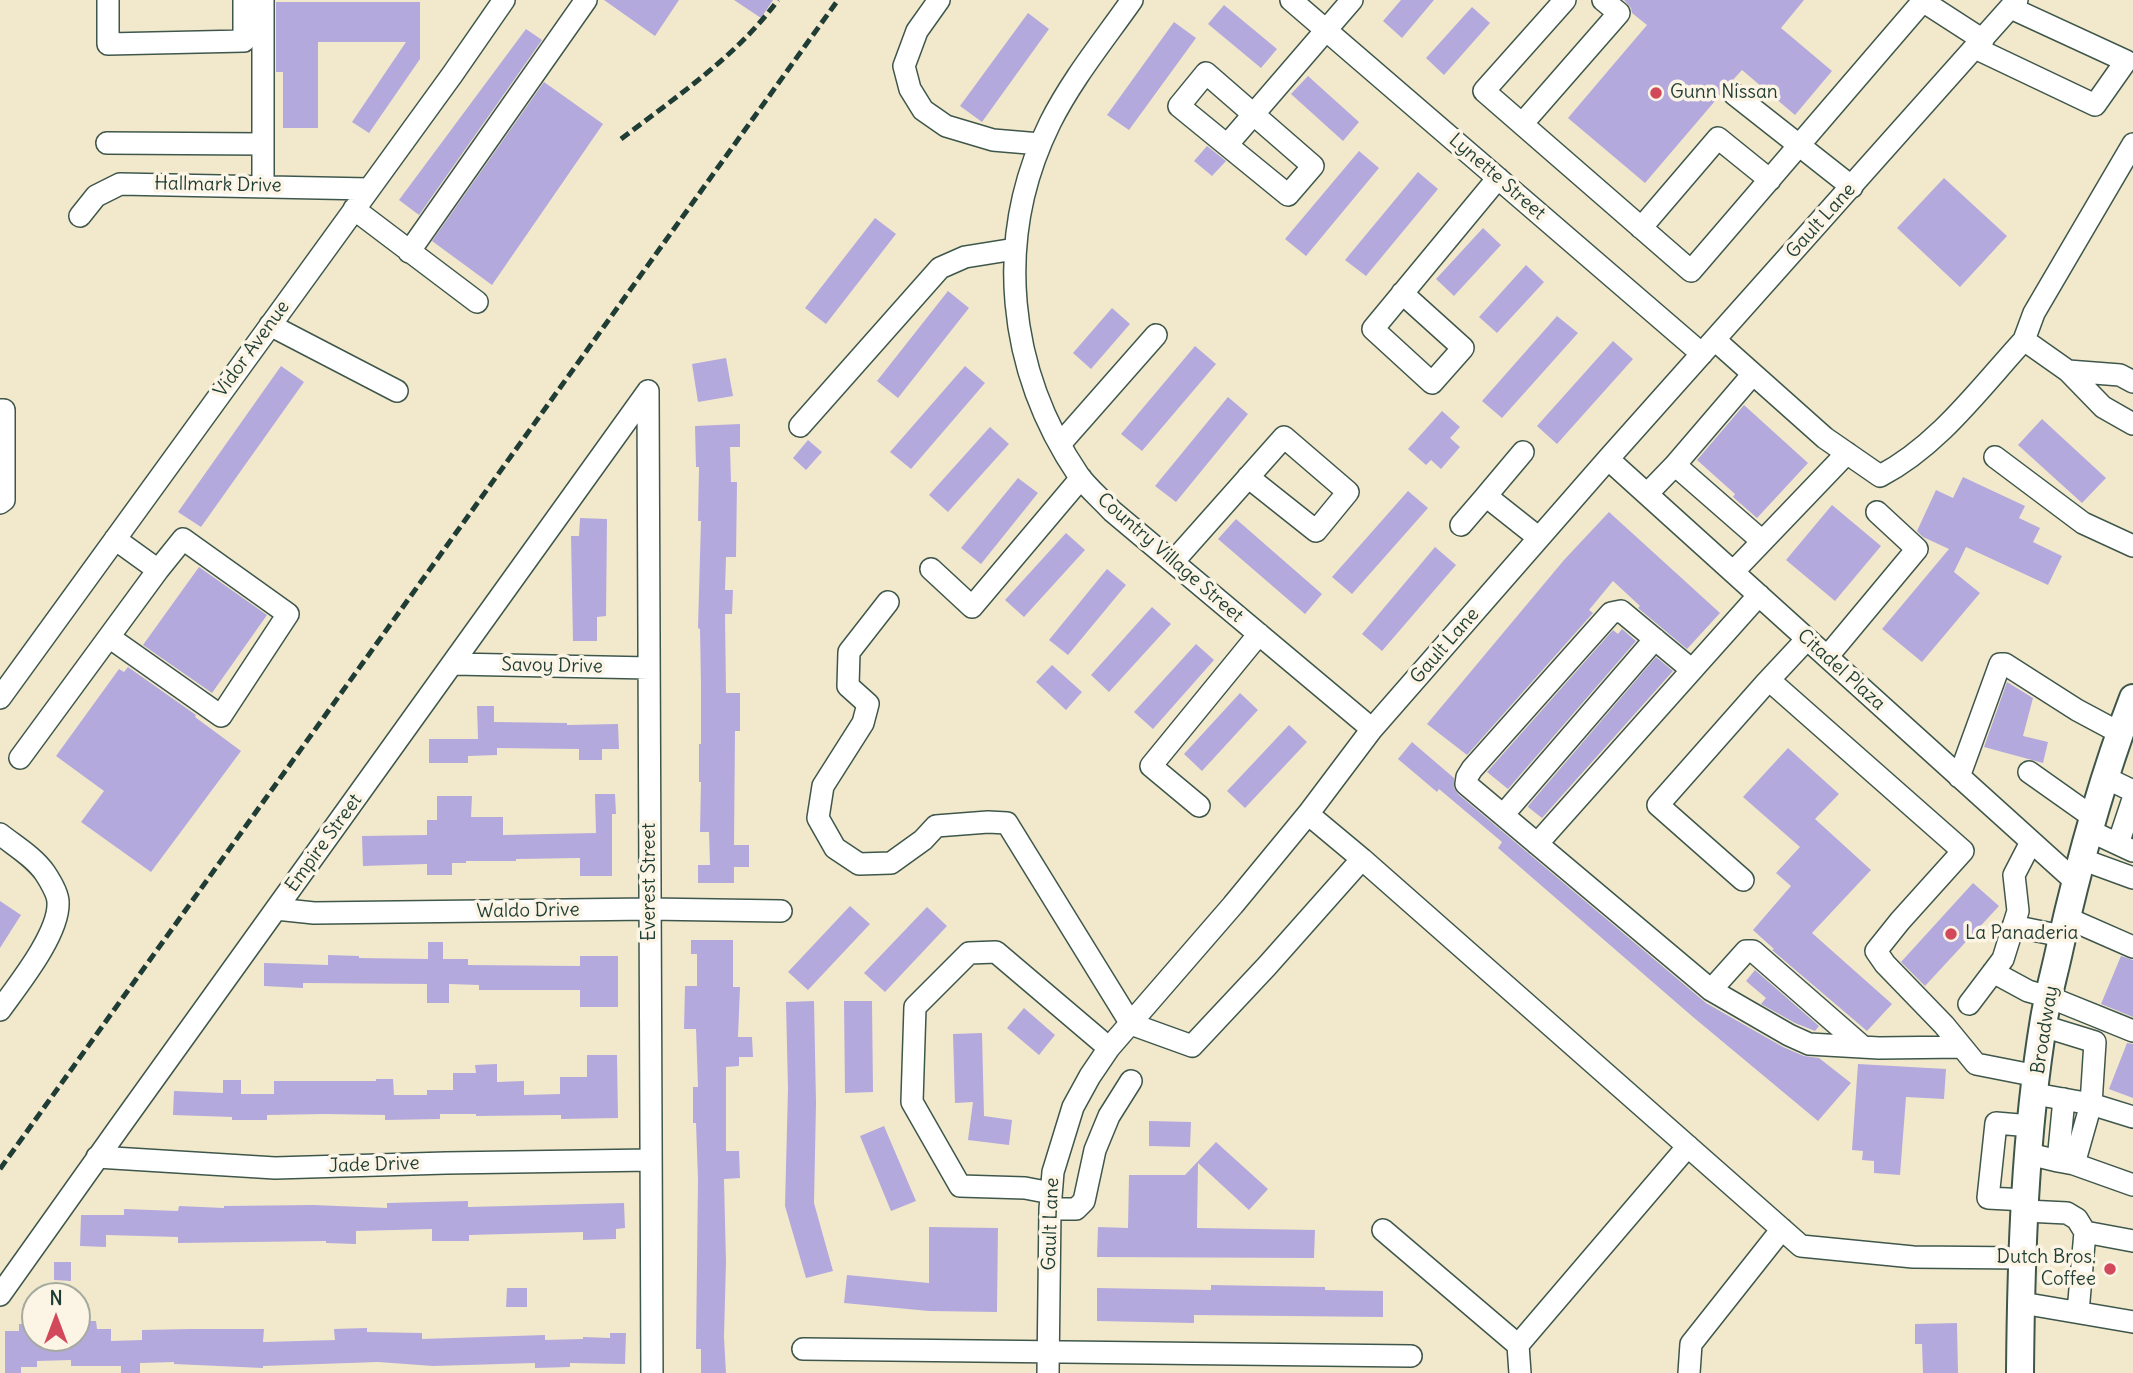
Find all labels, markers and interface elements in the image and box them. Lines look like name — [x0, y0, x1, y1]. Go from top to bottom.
place label: Gunn Nissan — [1670, 82, 1778, 104]
marker: Gunn Nissan — [1648, 85, 1664, 101]
street label: Lynette Street — [1444, 129, 1550, 225]
street label: Hallmark Drive — [154, 172, 282, 198]
street label: Gault Lane — [1781, 179, 1861, 263]
street label: Vidor Avenue — [209, 296, 295, 402]
street label: Country Village Street — [1092, 488, 1248, 628]
street label: Gault Lane — [1406, 603, 1484, 689]
street label: Citadel Plaza — [1792, 625, 1890, 715]
street label: Savoy Drive — [501, 654, 603, 678]
street label: Empire Street — [281, 790, 367, 896]
street label: Everest Street — [639, 823, 661, 941]
street label: Waldo Drive — [476, 899, 580, 923]
place label: La Panaderia — [1965, 923, 2078, 945]
marker: La Panaderia — [1943, 926, 1959, 942]
street label: Broadway — [2027, 984, 2063, 1076]
street label: Jade Drive — [328, 1152, 420, 1178]
street label: Gault Lane — [1038, 1177, 1064, 1271]
place label: Dutch Bros. Coffee — [1997, 1247, 2096, 1291]
marker: Dutch Bros. Coffee — [2102, 1261, 2118, 1277]
north arrow — [21, 1282, 91, 1352]
text: N — [49, 1286, 63, 1310]

